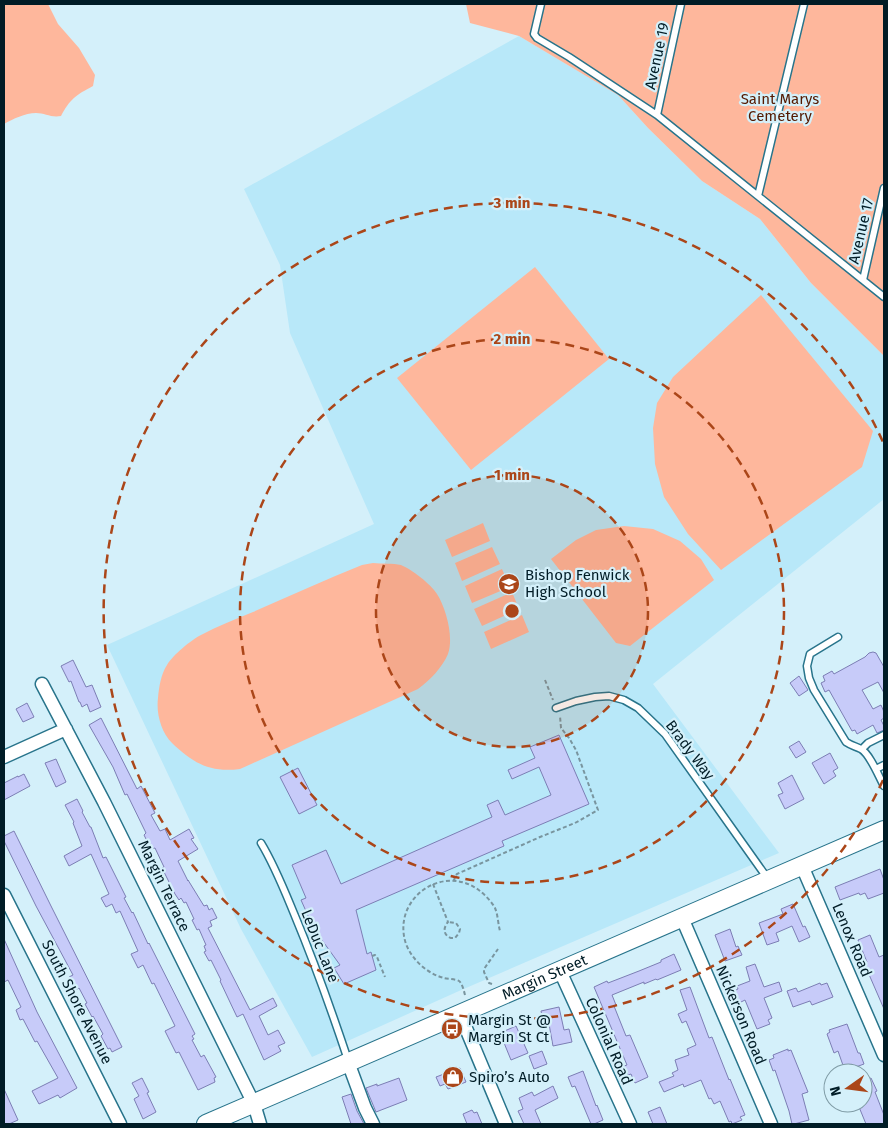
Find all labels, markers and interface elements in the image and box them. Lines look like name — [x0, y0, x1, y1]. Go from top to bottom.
street label: Avenue 19 — [641, 21, 673, 91]
park label: Saint Marys Cemetery — [741, 90, 819, 125]
text: 3 min — [493, 194, 530, 212]
street label: Avenue 17 — [845, 196, 877, 266]
text: 2 min — [494, 330, 530, 348]
text: 1 min — [494, 466, 530, 484]
place label: Bishop Fenwick High School — [525, 566, 630, 601]
school or university icon: Bishop Fenwick High School — [497, 572, 521, 596]
centre of rings — [503, 602, 521, 620]
street label: Brady Way — [662, 717, 719, 784]
street label: Margin Terrace — [134, 837, 194, 935]
street label: Lenox Road — [828, 900, 876, 980]
street label: LeDuc Lane — [297, 907, 343, 985]
street label: South Shore Avenue — [38, 937, 116, 1067]
street label: Margin Street — [499, 951, 590, 1004]
street label: Nickerson Road — [712, 963, 770, 1067]
street label: Colonial Road — [582, 994, 636, 1088]
place label: Margin St @ Margin St Ct — [468, 1011, 551, 1046]
bus stop icon: Margin St @ Margin St Ct — [440, 1017, 464, 1041]
north arrow — [823, 1063, 873, 1113]
shop icon: Spiro’s Auto — [441, 1065, 465, 1089]
place label: Spiro’s Auto — [469, 1068, 550, 1086]
text: N — [826, 1084, 845, 1098]

